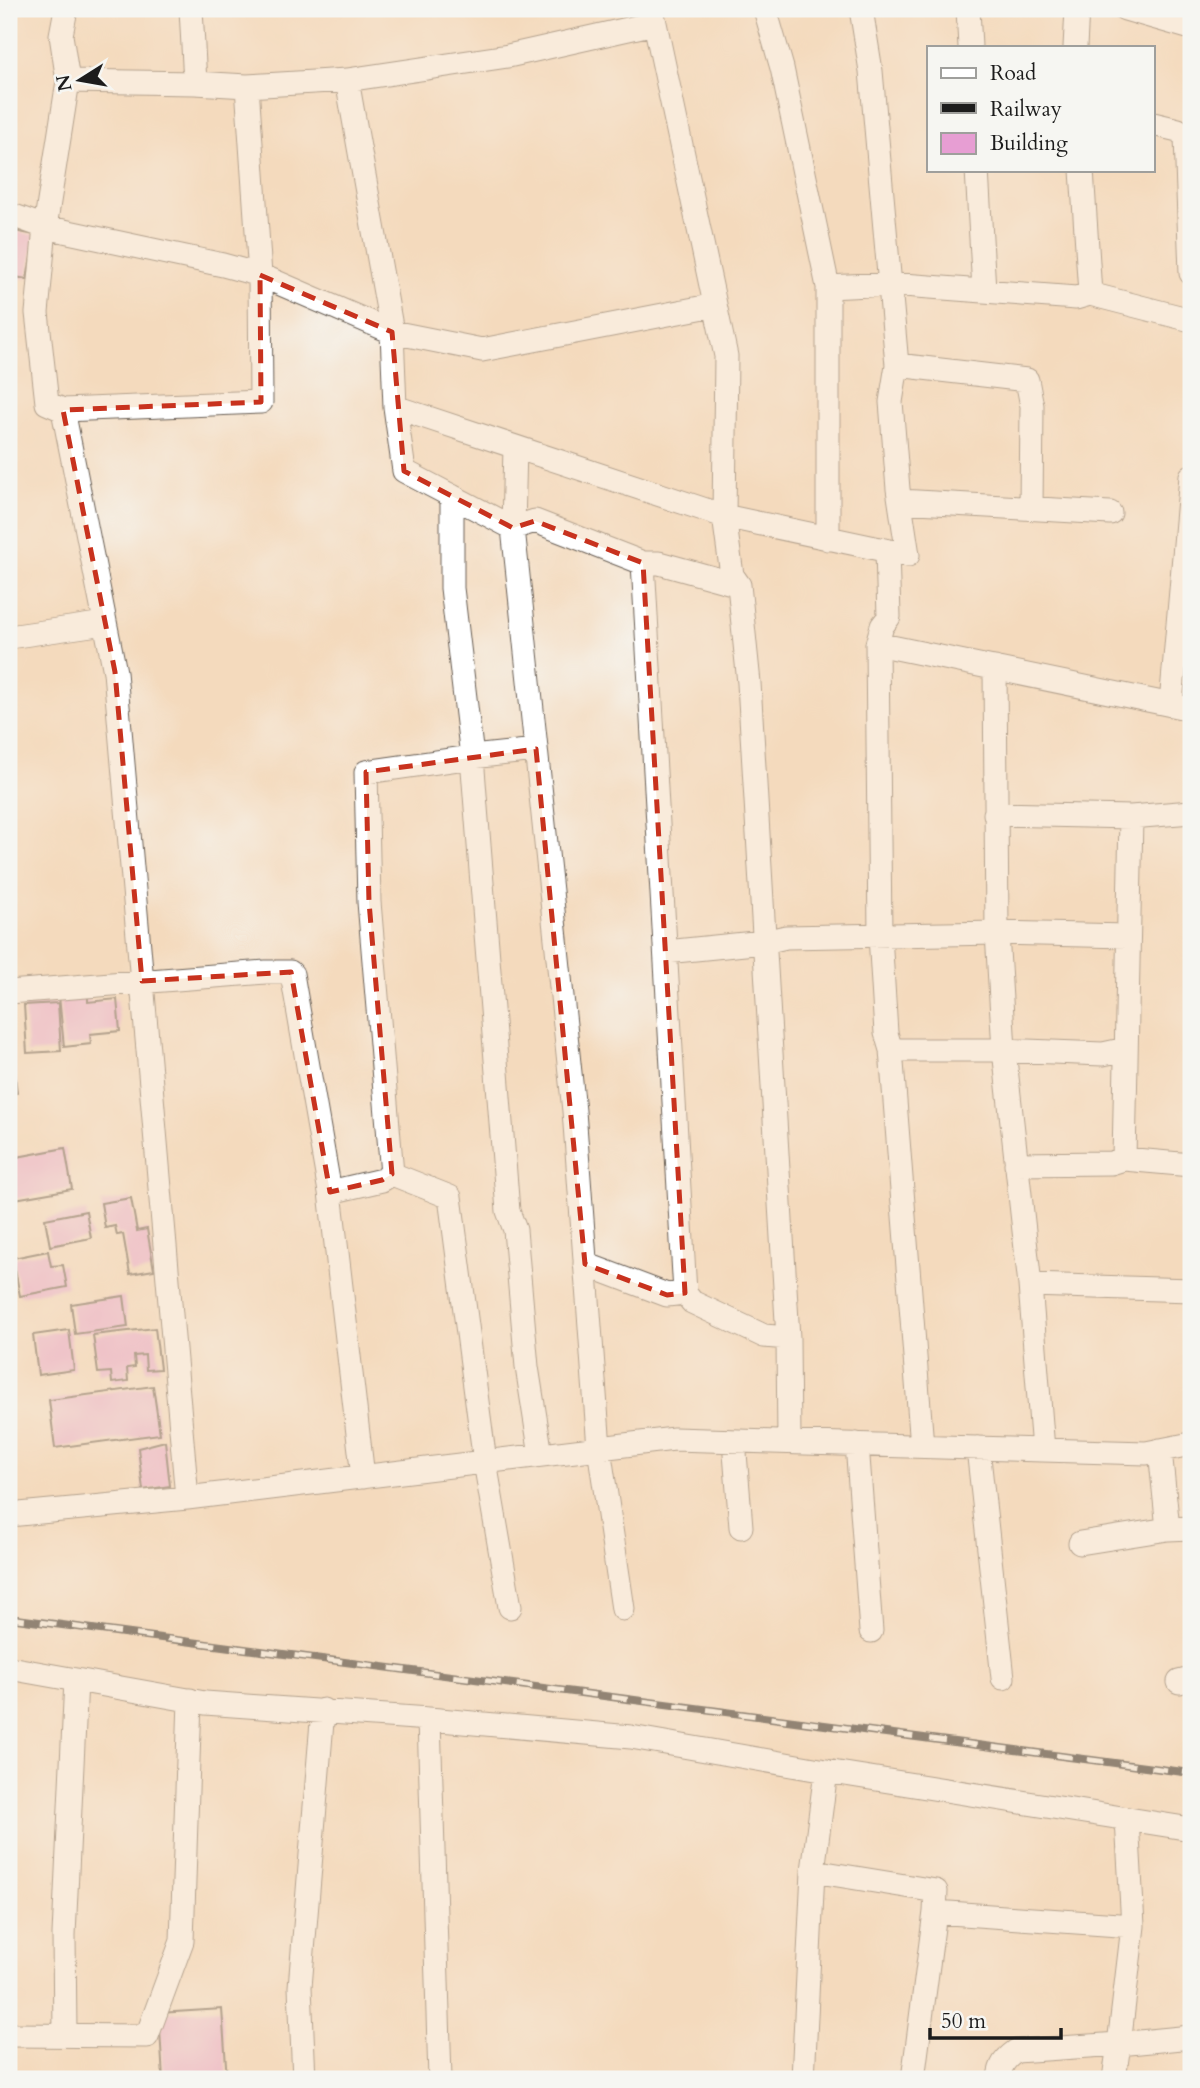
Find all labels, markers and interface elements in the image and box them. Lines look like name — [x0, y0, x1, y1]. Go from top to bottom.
north arrow — [46, 46, 116, 116]
legend — [927, 46, 1154, 172]
text: Road — [990, 59, 1036, 88]
text: N — [50, 72, 79, 94]
text: Railway — [990, 95, 1062, 124]
text: Building — [990, 129, 1068, 158]
scale bar — [930, 1997, 1062, 2041]
text: 50 m — [941, 2007, 986, 2036]

